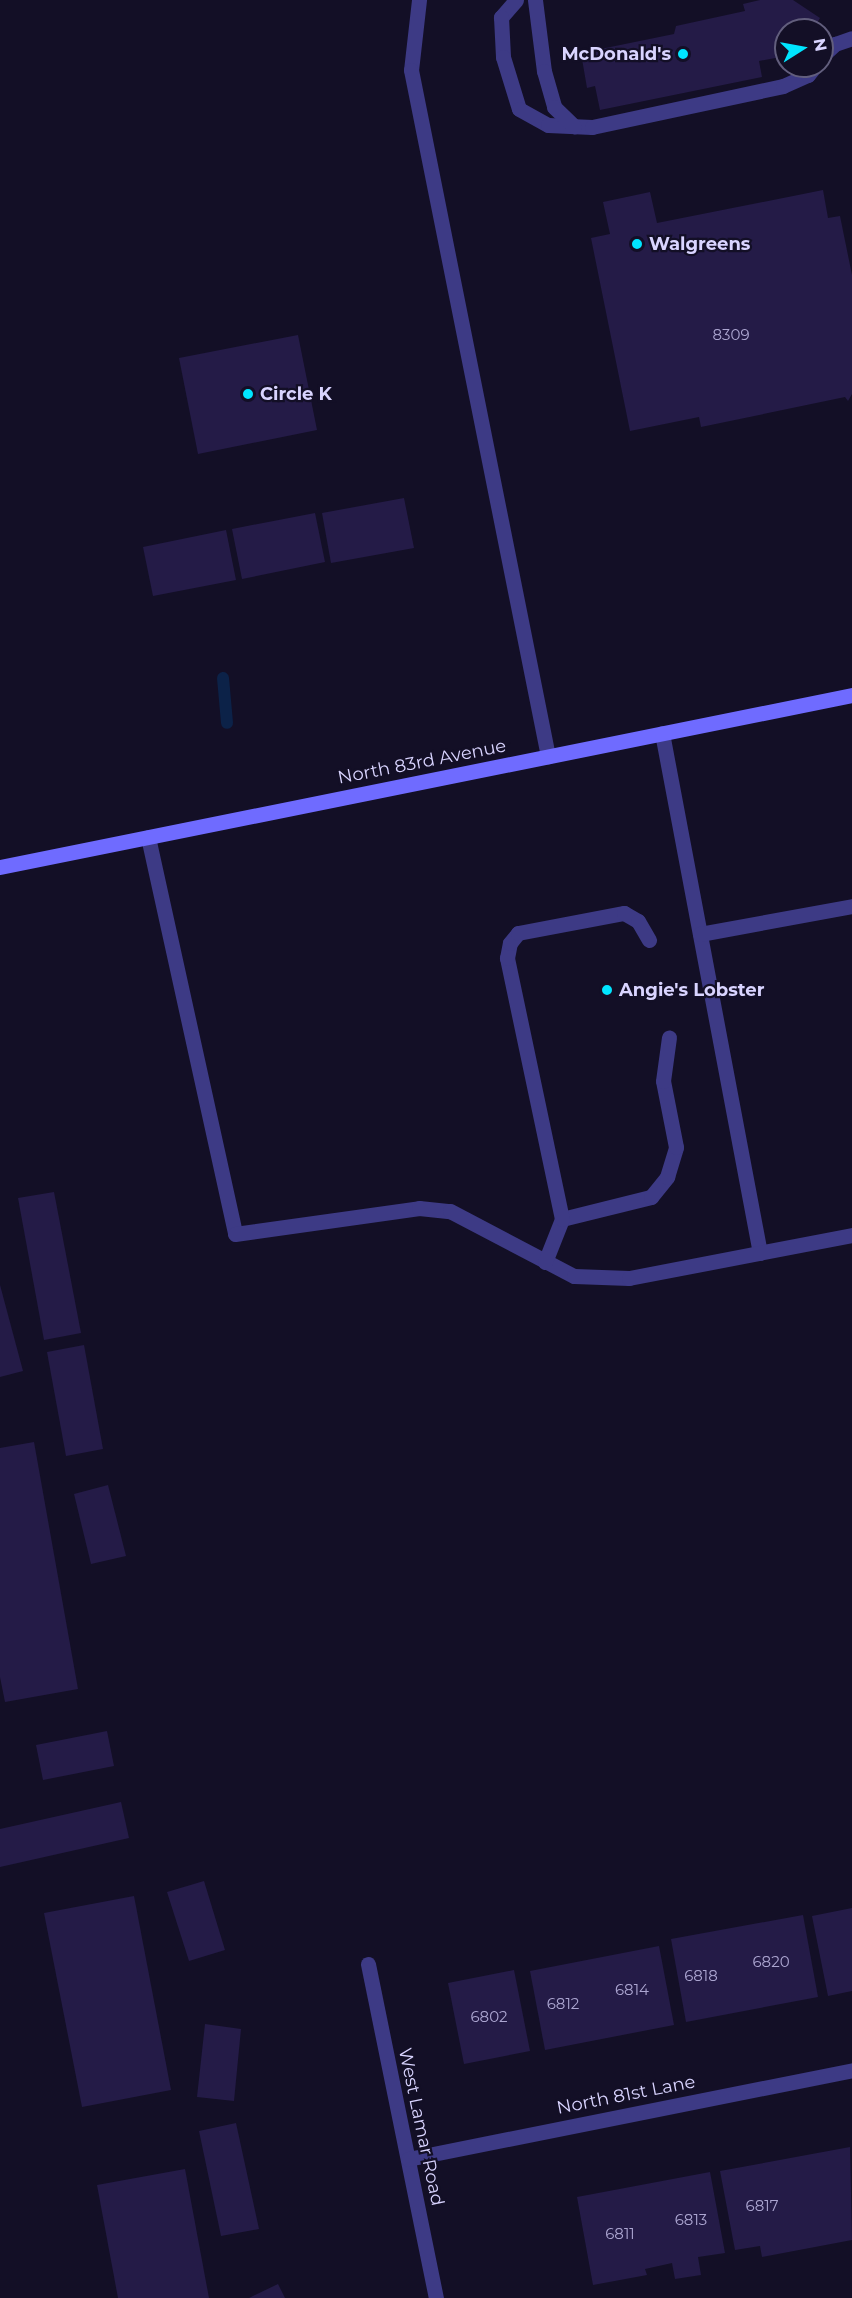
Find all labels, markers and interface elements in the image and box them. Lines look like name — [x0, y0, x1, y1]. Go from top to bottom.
north arrow — [774, 18, 834, 78]
text: N — [810, 37, 831, 53]
place label: McDonald's — [561, 43, 671, 65]
marker: McDonald's — [676, 47, 690, 61]
place label: Walgreens — [649, 233, 750, 255]
marker: Walgreens — [630, 237, 644, 251]
house number: 8309 — [712, 326, 750, 344]
place label: Circle K — [260, 383, 332, 405]
marker: Circle K — [241, 387, 255, 401]
street label: North 83rd Avenue — [336, 735, 508, 789]
place label: Angie's Lobster — [619, 979, 764, 1001]
marker: Angie's Lobster — [600, 983, 614, 997]
house number: 6820 — [752, 1953, 790, 1971]
house number: 6818 — [684, 1967, 718, 1985]
house number: 6814 — [615, 1981, 649, 1999]
house number: 6812 — [547, 1995, 579, 2013]
house number: 6802 — [470, 2008, 508, 2026]
street label: West Lamar Road — [394, 2046, 448, 2208]
street label: North 81st Lane — [555, 2071, 697, 2119]
house number: 6817 — [746, 2197, 778, 2215]
house number: 6813 — [675, 2211, 707, 2229]
house number: 6811 — [605, 2225, 635, 2243]

